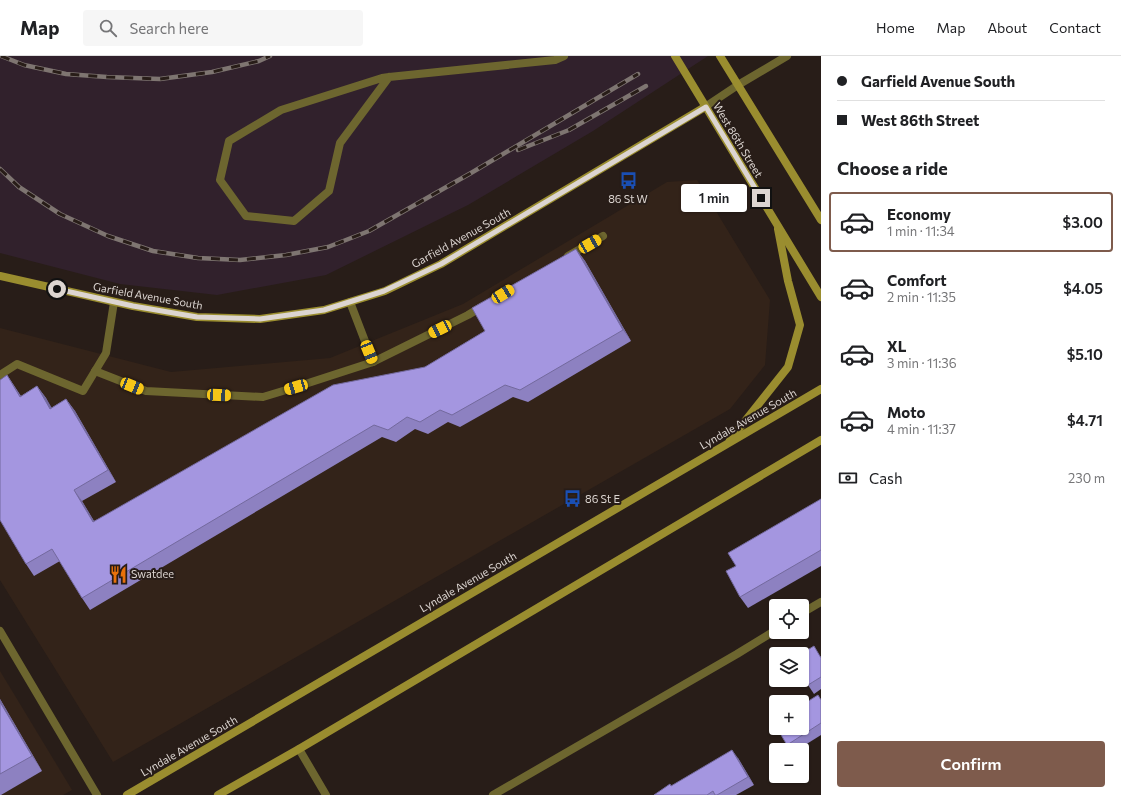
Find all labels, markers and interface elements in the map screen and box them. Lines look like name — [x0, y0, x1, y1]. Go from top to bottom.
search box — [83, 10, 363, 46]
text: Map — [20, 16, 59, 39]
icon: search — [97, 17, 119, 39]
text: Search here — [129, 19, 209, 37]
text: Home — [876, 19, 915, 36]
text: Map — [937, 19, 965, 36]
text: About — [987, 19, 1027, 36]
text: Contact — [1049, 19, 1101, 36]
text: Garfield Avenue South — [861, 72, 1015, 90]
street label: West 86th Street — [711, 100, 766, 180]
text: West 86th Street — [861, 111, 979, 129]
text: Choose a ride — [837, 157, 948, 179]
bus stop icon: 86 St W — [618, 171, 638, 191]
callout: 1 min — [681, 184, 747, 212]
route end — [752, 189, 770, 207]
text: 1 min — [699, 190, 729, 206]
place label: 86 St W — [608, 192, 648, 205]
icon: car — [839, 204, 875, 240]
street label: Garfield Avenue South — [409, 205, 513, 270]
text: Economy — [887, 205, 951, 223]
text: $3.00 — [1063, 213, 1103, 231]
text: 1 min · 11:34 — [887, 223, 955, 239]
car — [577, 233, 603, 255]
icon: car — [839, 270, 875, 306]
text: Comfort — [887, 271, 947, 289]
street label: Garfield Avenue South — [92, 279, 204, 312]
text: $4.05 — [1063, 279, 1103, 297]
route start — [48, 280, 66, 298]
car — [490, 283, 516, 305]
text: 2 min · 11:35 — [887, 289, 956, 305]
car — [427, 318, 453, 340]
icon: car — [839, 336, 875, 372]
text: XL — [887, 337, 906, 355]
car — [359, 339, 379, 365]
text: $5.10 — [1067, 345, 1103, 363]
text: 3 min · 11:36 — [887, 355, 957, 371]
car — [119, 376, 145, 396]
car — [283, 378, 309, 396]
street label: Lyndale Avenue South — [697, 386, 798, 452]
car — [207, 388, 231, 402]
icon: car — [839, 402, 875, 438]
text: Moto — [887, 403, 926, 421]
text: $4.71 — [1067, 411, 1103, 429]
text: 4 min · 11:37 — [887, 421, 956, 437]
icon: cash — [837, 467, 859, 489]
text: Cash — [869, 469, 903, 487]
text: 230 m — [1068, 470, 1105, 486]
bus stop icon: 86 St E — [562, 489, 582, 509]
place label: 86 St E — [585, 492, 620, 505]
street label: Lyndale Avenue South — [417, 549, 518, 615]
restaurant icon: Swatdee — [108, 564, 128, 584]
place label: Swatdee — [131, 567, 174, 580]
map controls — [769, 599, 809, 783]
button: locate — [769, 599, 809, 639]
button: layers — [769, 647, 809, 687]
button: + — [769, 695, 809, 735]
street label: Lyndale Avenue South — [138, 713, 239, 779]
button: Confirm — [837, 741, 1105, 787]
button: − — [769, 743, 809, 783]

